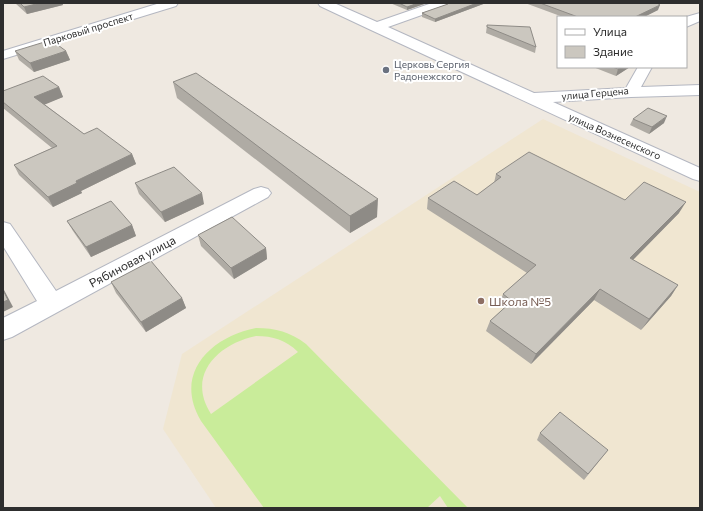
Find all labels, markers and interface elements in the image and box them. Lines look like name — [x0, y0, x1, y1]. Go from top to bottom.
street label: Парковый проспект — [42, 10, 135, 48]
legend — [557, 16, 687, 68]
text: Улица — [593, 24, 627, 38]
text: Здание — [593, 44, 633, 58]
place label: Церковь Сергия Радонежского — [394, 58, 470, 82]
marker: Церковь Сергия Радонежского — [381, 65, 391, 75]
street label: улица Герцена — [561, 84, 629, 102]
street label: улица Вознесенского — [567, 110, 663, 162]
street label: Рябиновая улица — [86, 232, 178, 290]
place label: Школа №5 — [489, 294, 551, 308]
marker: Школа №5 — [476, 296, 486, 306]

